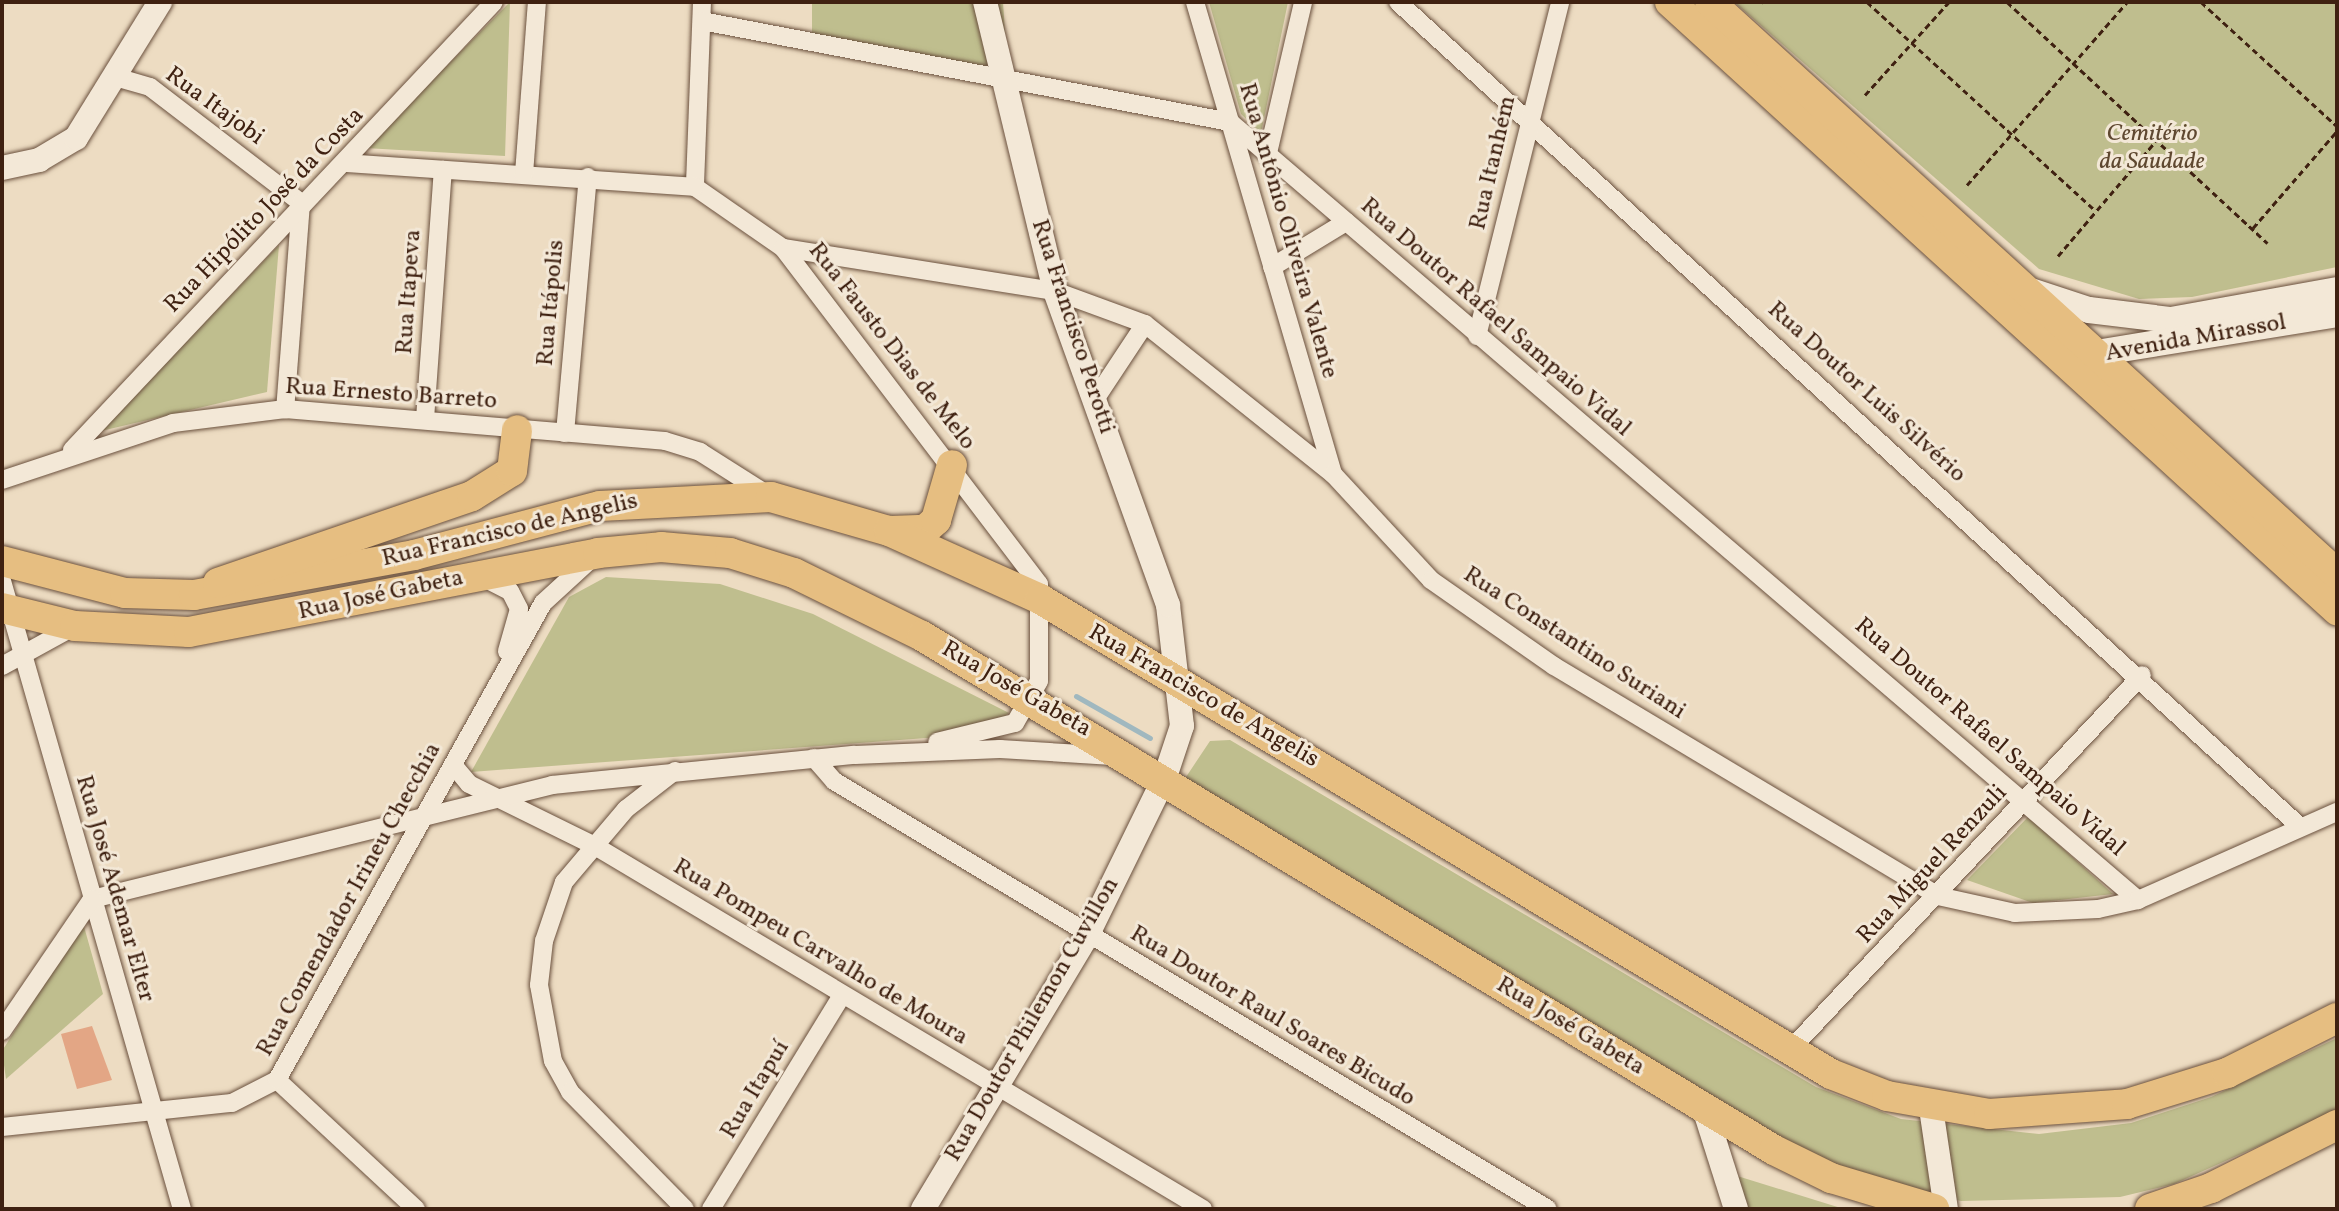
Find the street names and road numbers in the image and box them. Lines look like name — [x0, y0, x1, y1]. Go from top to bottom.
street label: Rua Itajobi — [159, 61, 269, 153]
street label: Rua Antônio Oliveira Valente — [1231, 80, 1343, 382]
street label: Rua Itanhém — [1465, 93, 1523, 233]
street label: Rua Hipólito José da Costa — [159, 102, 371, 320]
street label: Rua Doutor Rafael Sampaio Vidal — [1353, 192, 1637, 444]
street label: Rua Francisco Perotti — [1024, 216, 1120, 438]
street label: Rua Itapeva — [391, 229, 429, 355]
street label: Rua Fausto Dias de Melo — [801, 238, 981, 456]
street label: Rua Itápolis — [532, 239, 572, 367]
street label: Rua Doutor Luis Silvério — [1761, 296, 1971, 490]
street label: Avenida Mirassol — [2103, 309, 2289, 369]
street label: Rua Ernesto Barreto — [284, 373, 498, 417]
street label: Rua Francisco de Angelis — [379, 488, 641, 574]
street label: Rua Constantino Suriani — [1457, 561, 1691, 727]
street label: Rua José Gabeta — [296, 564, 466, 628]
street label: Rua Doutor Rafael Sampaio Vidal — [1847, 612, 2131, 864]
street label: Rua Francisco de Angelis — [1083, 619, 1323, 775]
street label: Rua José Gabeta — [936, 635, 1096, 745]
street label: Rua Comendador Irineu Checchia — [252, 738, 448, 1062]
street label: Rua José Ademar Elter — [68, 772, 160, 1006]
street label: Rua Miguel Renzuli — [1852, 779, 2014, 951]
street label: Rua Pompeu Carvalho de Moura — [667, 853, 973, 1053]
street label: Rua Doutor Philemon Cuvillon — [940, 873, 1126, 1167]
street label: Rua Doutor Raul Soares Bicudo — [1124, 920, 1420, 1114]
street label: Rua José Gabeta — [1490, 971, 1650, 1083]
street label: Rua Itapuí — [715, 1035, 797, 1145]

